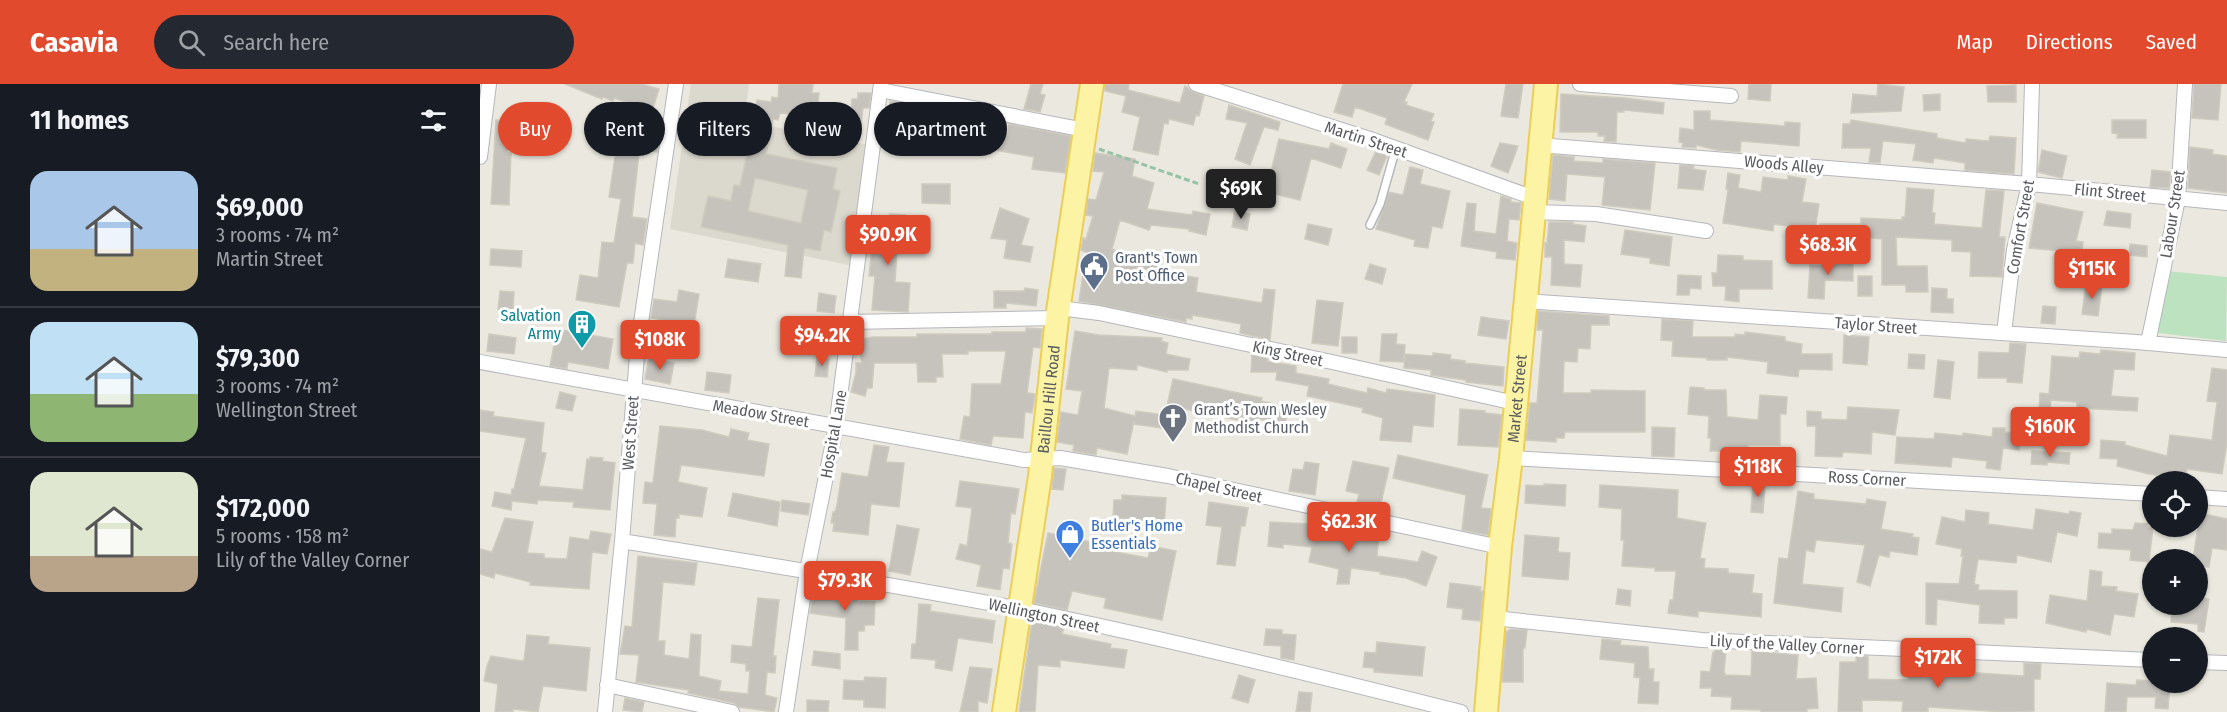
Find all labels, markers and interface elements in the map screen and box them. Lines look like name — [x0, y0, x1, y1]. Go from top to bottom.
search box — [154, 15, 574, 69]
text: Casavia — [30, 26, 118, 59]
icon: search — [175, 26, 208, 59]
text: Search here — [223, 29, 329, 56]
text: Map — [1956, 29, 1993, 55]
text: Directions — [2026, 29, 2113, 55]
text: Saved — [2146, 29, 2197, 55]
chip: Buy — [498, 102, 572, 156]
chip: Rent — [584, 102, 665, 156]
chip: Filters — [677, 102, 772, 156]
chip: New — [784, 102, 862, 156]
chip: Apartment — [874, 102, 1007, 156]
icon: filters — [417, 104, 450, 137]
text: 11 homes — [30, 105, 129, 136]
street label: Martin Street — [1322, 117, 1410, 162]
street label: Woods Alley — [1743, 152, 1825, 178]
street label: Labour Street — [2156, 168, 2189, 259]
pin: $69K — [1205, 169, 1277, 220]
text: $69K — [1220, 176, 1262, 200]
street label: Comfort Street — [2003, 178, 2038, 276]
street label: Flint Street — [2073, 179, 2147, 206]
text: $69,000 — [216, 192, 304, 223]
icon: home — [78, 195, 150, 267]
pin: $90.9K — [839, 215, 937, 266]
text: $90.9K — [860, 222, 917, 246]
text: 3 rooms · 74 m² — [216, 223, 339, 247]
pin: $68.3K — [1779, 225, 1877, 276]
text: $68.3K — [1800, 232, 1856, 256]
text: Martin Street — [216, 247, 323, 271]
place label: Grant's Town Post Office — [1115, 248, 1198, 285]
pin: $115K — [2050, 249, 2134, 300]
public building icon: Grant's Town Post Office — [1078, 250, 1110, 292]
text: $115K — [2068, 256, 2116, 280]
place label: Salvation Army — [500, 306, 562, 343]
building icon: Salvation Army — [566, 308, 598, 350]
street label: Taylor Street — [1834, 313, 1919, 338]
pin: $94.2K — [773, 316, 871, 367]
pin: $108K — [618, 320, 702, 371]
text: $94.2K — [794, 323, 850, 347]
text: $108K — [635, 327, 685, 351]
street label: King Street — [1251, 337, 1326, 370]
text: $79,300 — [216, 343, 300, 374]
street label: Baillou Hill Road — [1033, 344, 1064, 454]
icon: home — [78, 346, 150, 418]
street label: Market Street — [1503, 353, 1531, 443]
text: 3 rooms · 74 m² — [216, 374, 339, 398]
street label: Hospital Lane — [816, 388, 851, 480]
street label: West Street — [618, 394, 643, 471]
street label: Meadow Street — [711, 396, 811, 431]
text: Wellington Street — [216, 398, 357, 422]
place label: Grant’s Town Wesley Methodist Church — [1194, 400, 1328, 437]
church icon: Grant’s Town Wesley Methodist Church — [1157, 402, 1189, 444]
pin: $160K — [2008, 407, 2092, 458]
text: $160K — [2025, 414, 2075, 438]
pin: $118K — [1716, 447, 1800, 498]
text: $118K — [1734, 454, 1782, 478]
street label: Ross Corner — [1828, 467, 1907, 490]
street label: Chapel Street — [1174, 468, 1265, 507]
map controls — [2142, 471, 2208, 693]
button: locate — [2142, 471, 2208, 537]
text: $172,000 — [216, 493, 310, 524]
icon: home — [78, 496, 150, 568]
pin: $62.3K — [1300, 502, 1398, 553]
text: $62.3K — [1321, 509, 1377, 533]
place label: Butler's Home Essentials — [1091, 516, 1183, 553]
shop icon: Butler's Home Essentials — [1054, 518, 1086, 560]
text: 5 rooms · 158 m² — [216, 524, 349, 548]
text: Lily of the Valley Corner — [216, 548, 409, 572]
button: + — [2142, 549, 2208, 615]
pin: $79.3K — [796, 561, 894, 612]
text: $79.3K — [818, 568, 872, 592]
street label: Wellington Street — [987, 594, 1102, 637]
button: − — [2142, 627, 2208, 693]
street label: Lily of the Valley Corner — [1709, 631, 1865, 658]
pin: $172K — [1896, 638, 1980, 689]
text: $172K — [1914, 645, 1962, 669]

